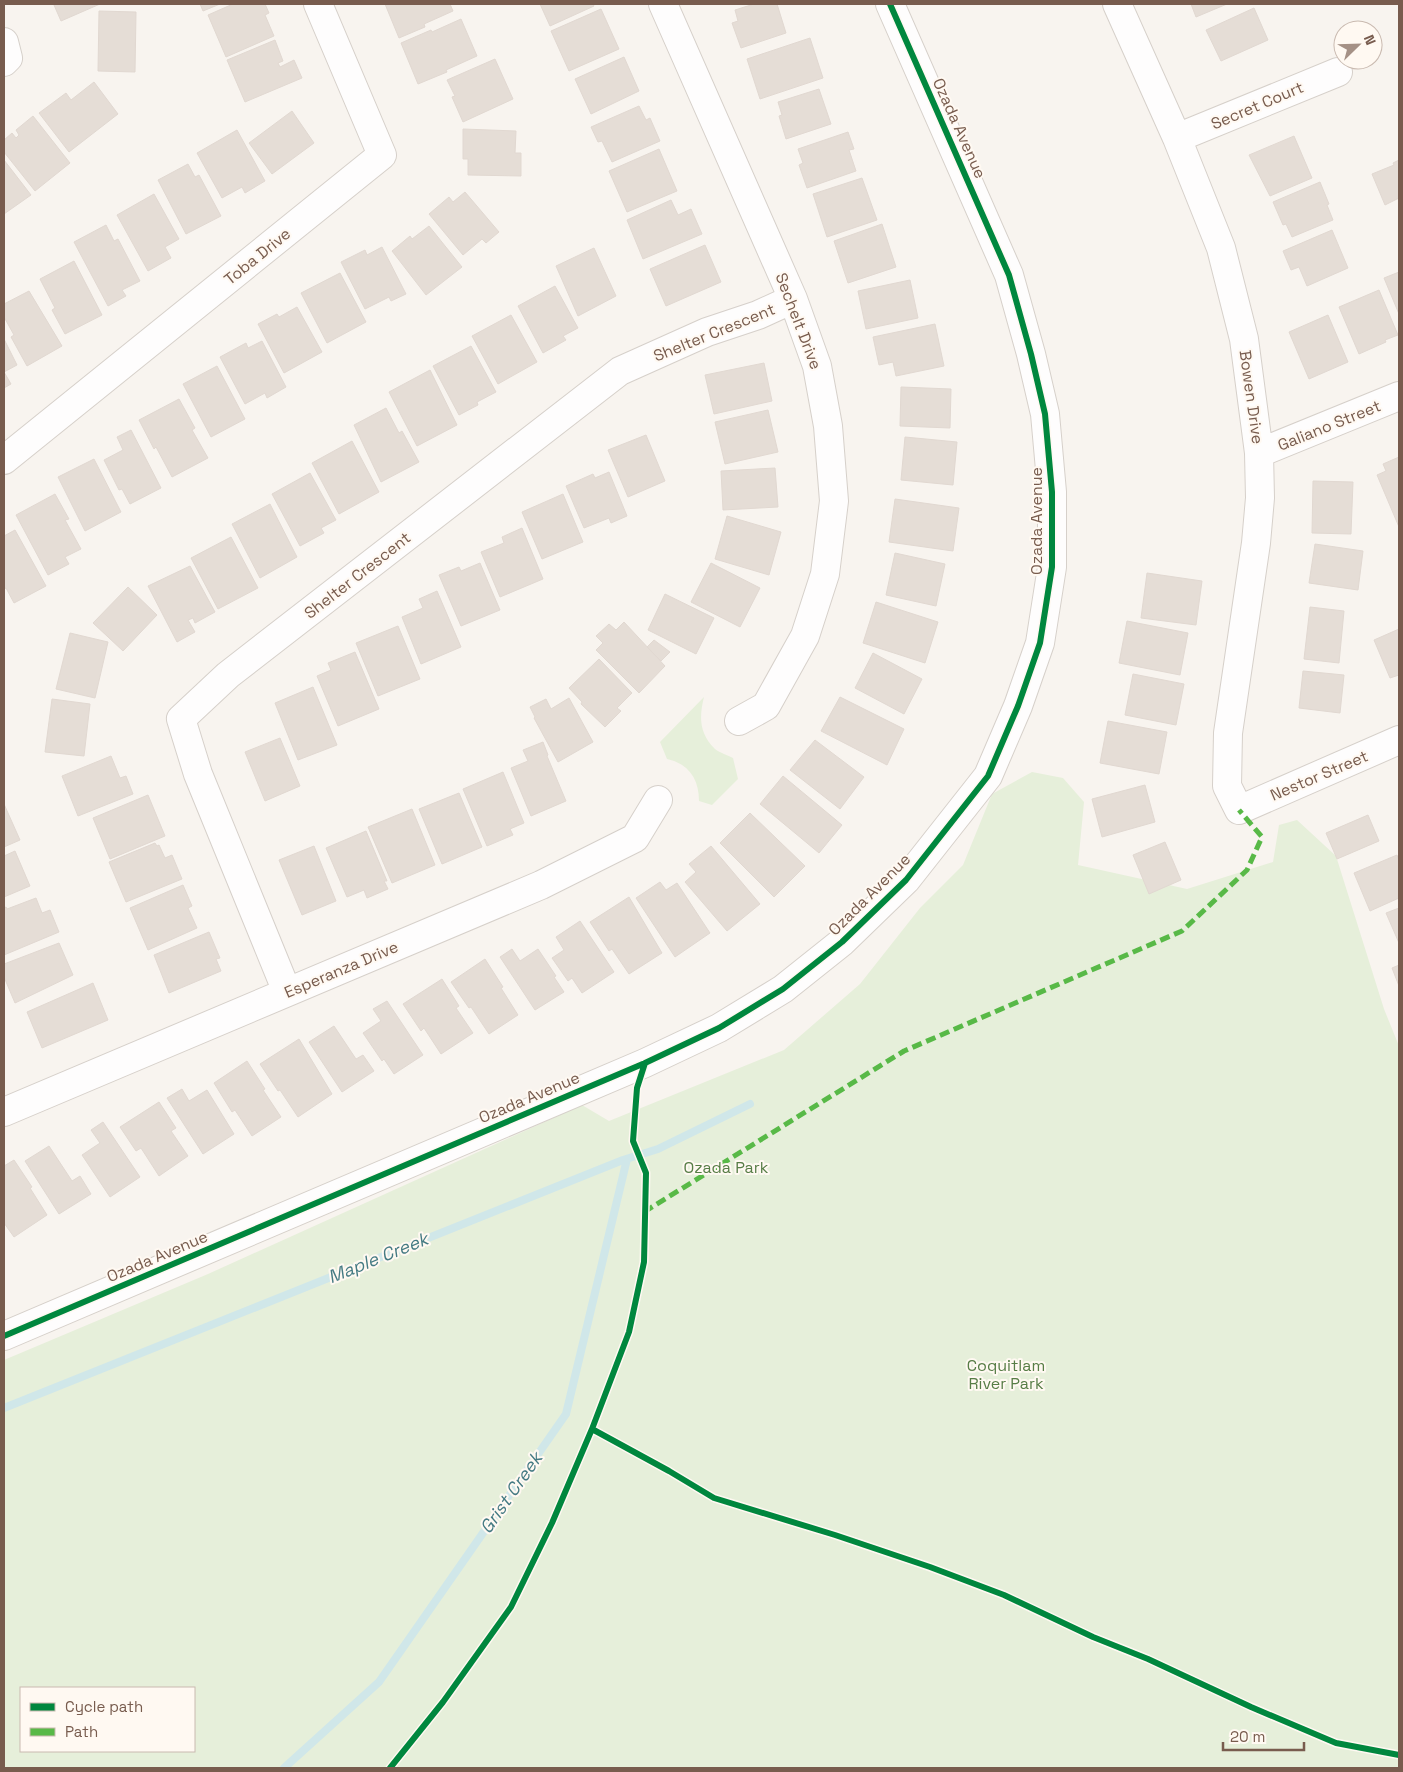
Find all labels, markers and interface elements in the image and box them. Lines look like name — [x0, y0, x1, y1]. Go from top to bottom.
north arrow — [1333, 20, 1383, 70]
text: N — [1360, 32, 1380, 48]
street label: Ozada Avenue — [928, 75, 991, 182]
street label: Secret Court — [1208, 77, 1307, 134]
street label: Toba Drive — [220, 223, 295, 290]
street label: Sechelt Drive — [770, 270, 827, 372]
street label: Shelter Crescent — [650, 298, 778, 366]
street label: Bowen Drive — [1235, 349, 1268, 445]
street label: Galiano Street — [1274, 395, 1384, 456]
street label: Ozada Avenue — [1026, 467, 1047, 575]
street label: Shelter Crescent — [300, 527, 415, 624]
street label: Nestor Street — [1267, 745, 1371, 806]
street label: Ozada Avenue — [824, 849, 915, 940]
street label: Esperanza Drive — [281, 936, 401, 1003]
street label: Ozada Avenue — [475, 1067, 583, 1128]
park label: Ozada Park — [684, 1157, 769, 1178]
street label: Ozada Avenue — [103, 1226, 211, 1287]
water label: Maple Creek — [324, 1226, 434, 1288]
park label: Coquitlam River Park — [967, 1355, 1045, 1394]
water label: Grist Creek — [474, 1446, 548, 1538]
legend — [20, 1687, 195, 1752]
text: Cycle path — [65, 1697, 143, 1716]
scale bar — [1223, 1720, 1304, 1752]
text: Path — [65, 1722, 98, 1741]
text: 20 m — [1230, 1727, 1265, 1746]

